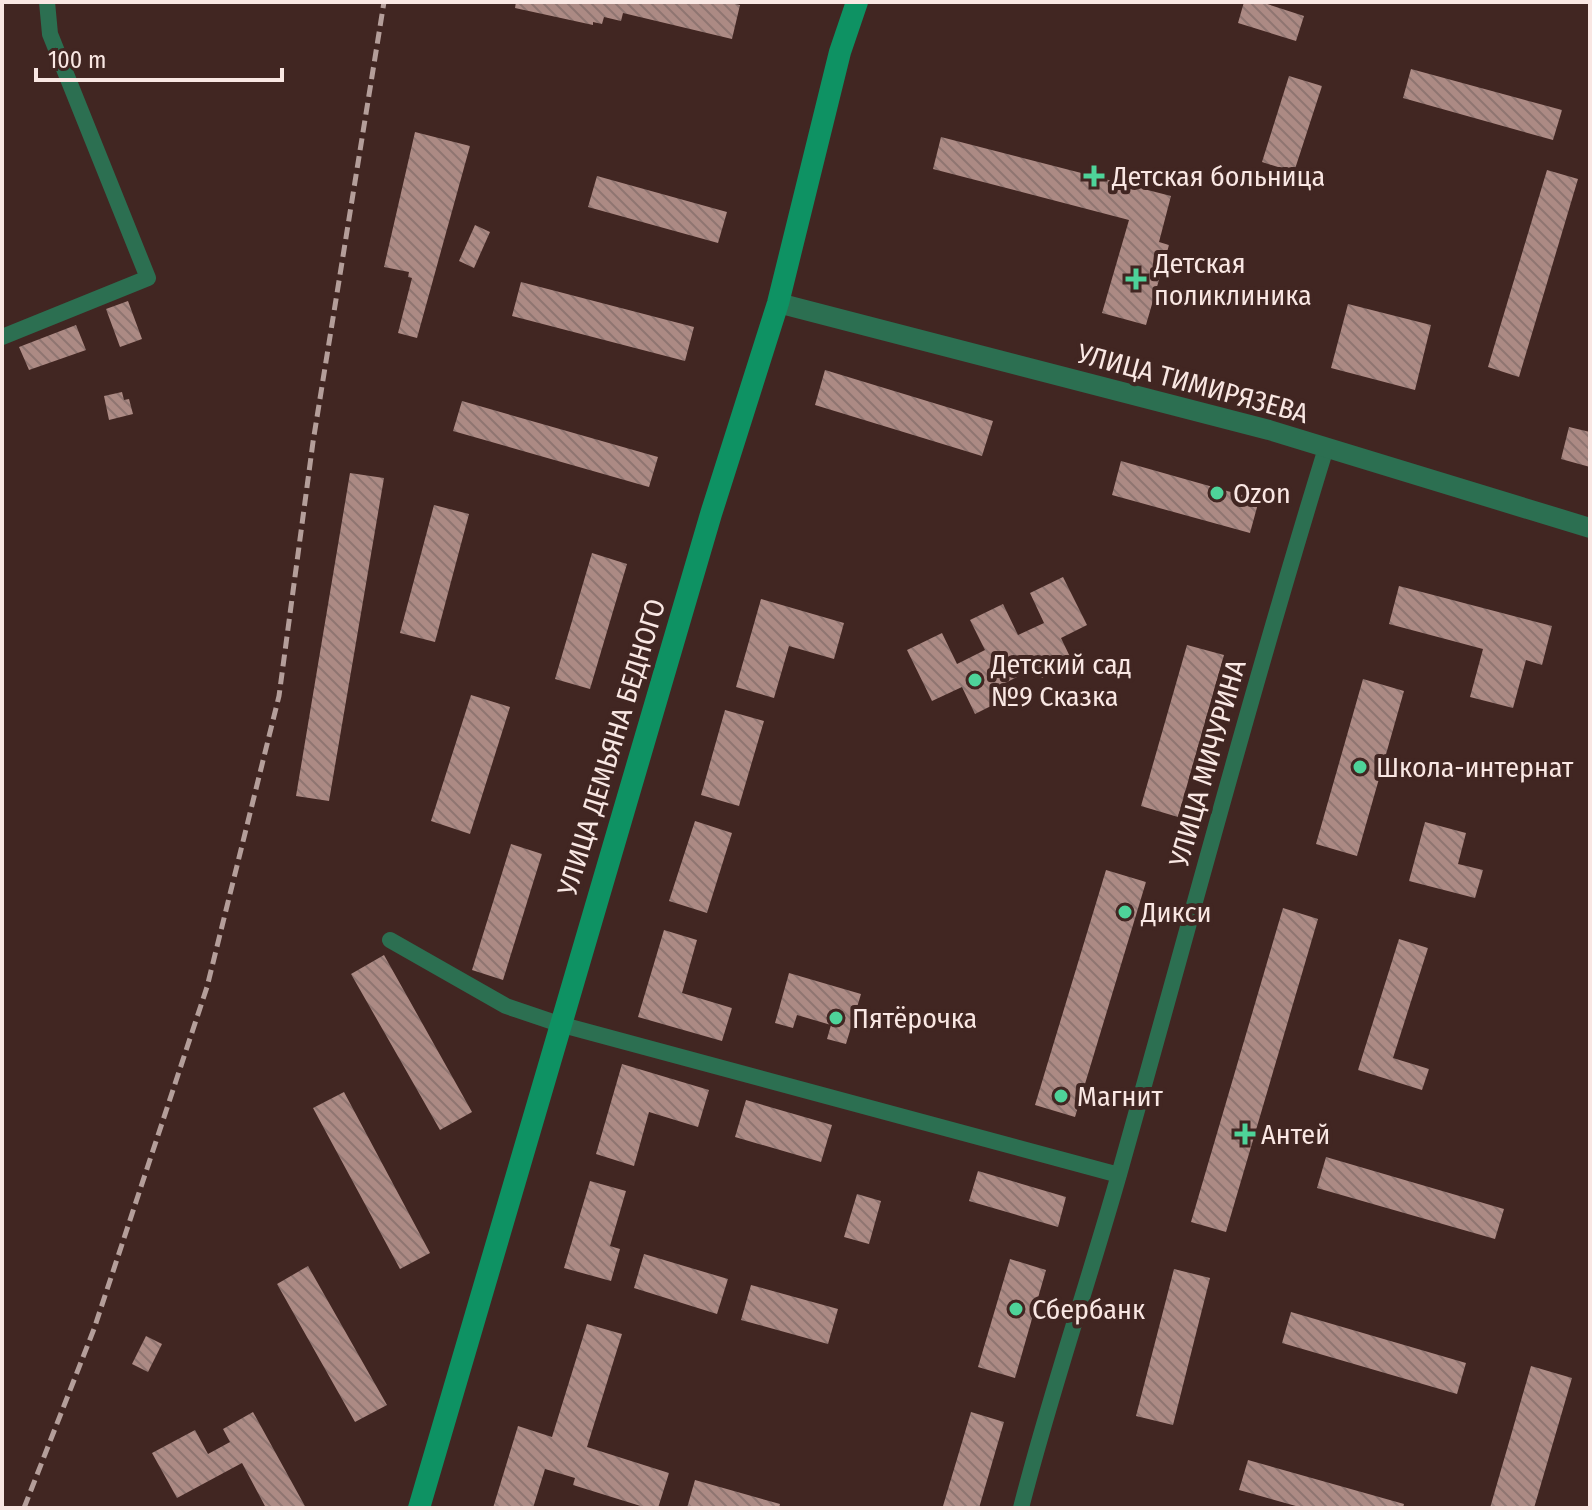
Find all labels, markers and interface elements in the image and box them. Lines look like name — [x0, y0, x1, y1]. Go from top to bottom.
scale bar — [36, 32, 282, 82]
text: 100 m — [48, 46, 106, 74]
place label: Детская больница — [1111, 160, 1325, 193]
marker: Детская больница — [1083, 165, 1105, 187]
place label: Детская поликлиника — [1153, 247, 1312, 312]
marker: Детская поликлиника — [1125, 268, 1147, 290]
street label: УЛИЦА ТИМИРЯЗЕВА — [1073, 337, 1312, 430]
place label: Ozon — [1233, 477, 1291, 510]
marker: Ozon — [1208, 484, 1226, 502]
street label: УЛИЦА ДЕМЬЯНА БЕДНОГО — [550, 595, 672, 900]
place label: Детский сад №9 Сказка — [990, 648, 1132, 713]
street label: УЛИЦА МИЧУРИНА — [1162, 656, 1253, 871]
marker: Детский сад №9 Сказка — [966, 671, 984, 689]
place label: Школа-интернат — [1376, 751, 1574, 784]
marker: Школа-интернат — [1351, 758, 1369, 776]
place label: Дикси — [1140, 896, 1212, 929]
marker: Дикси — [1116, 903, 1134, 921]
place label: Пятёрочка — [852, 1002, 977, 1035]
marker: Пятёрочка — [827, 1009, 845, 1027]
place label: Магнит — [1077, 1080, 1163, 1113]
marker: Магнит — [1052, 1087, 1070, 1105]
place label: Антей — [1261, 1118, 1330, 1151]
marker: Антей — [1236, 1125, 1254, 1143]
place label: Сбербанк — [1032, 1293, 1145, 1326]
marker: Сбербанк — [1007, 1300, 1025, 1318]

